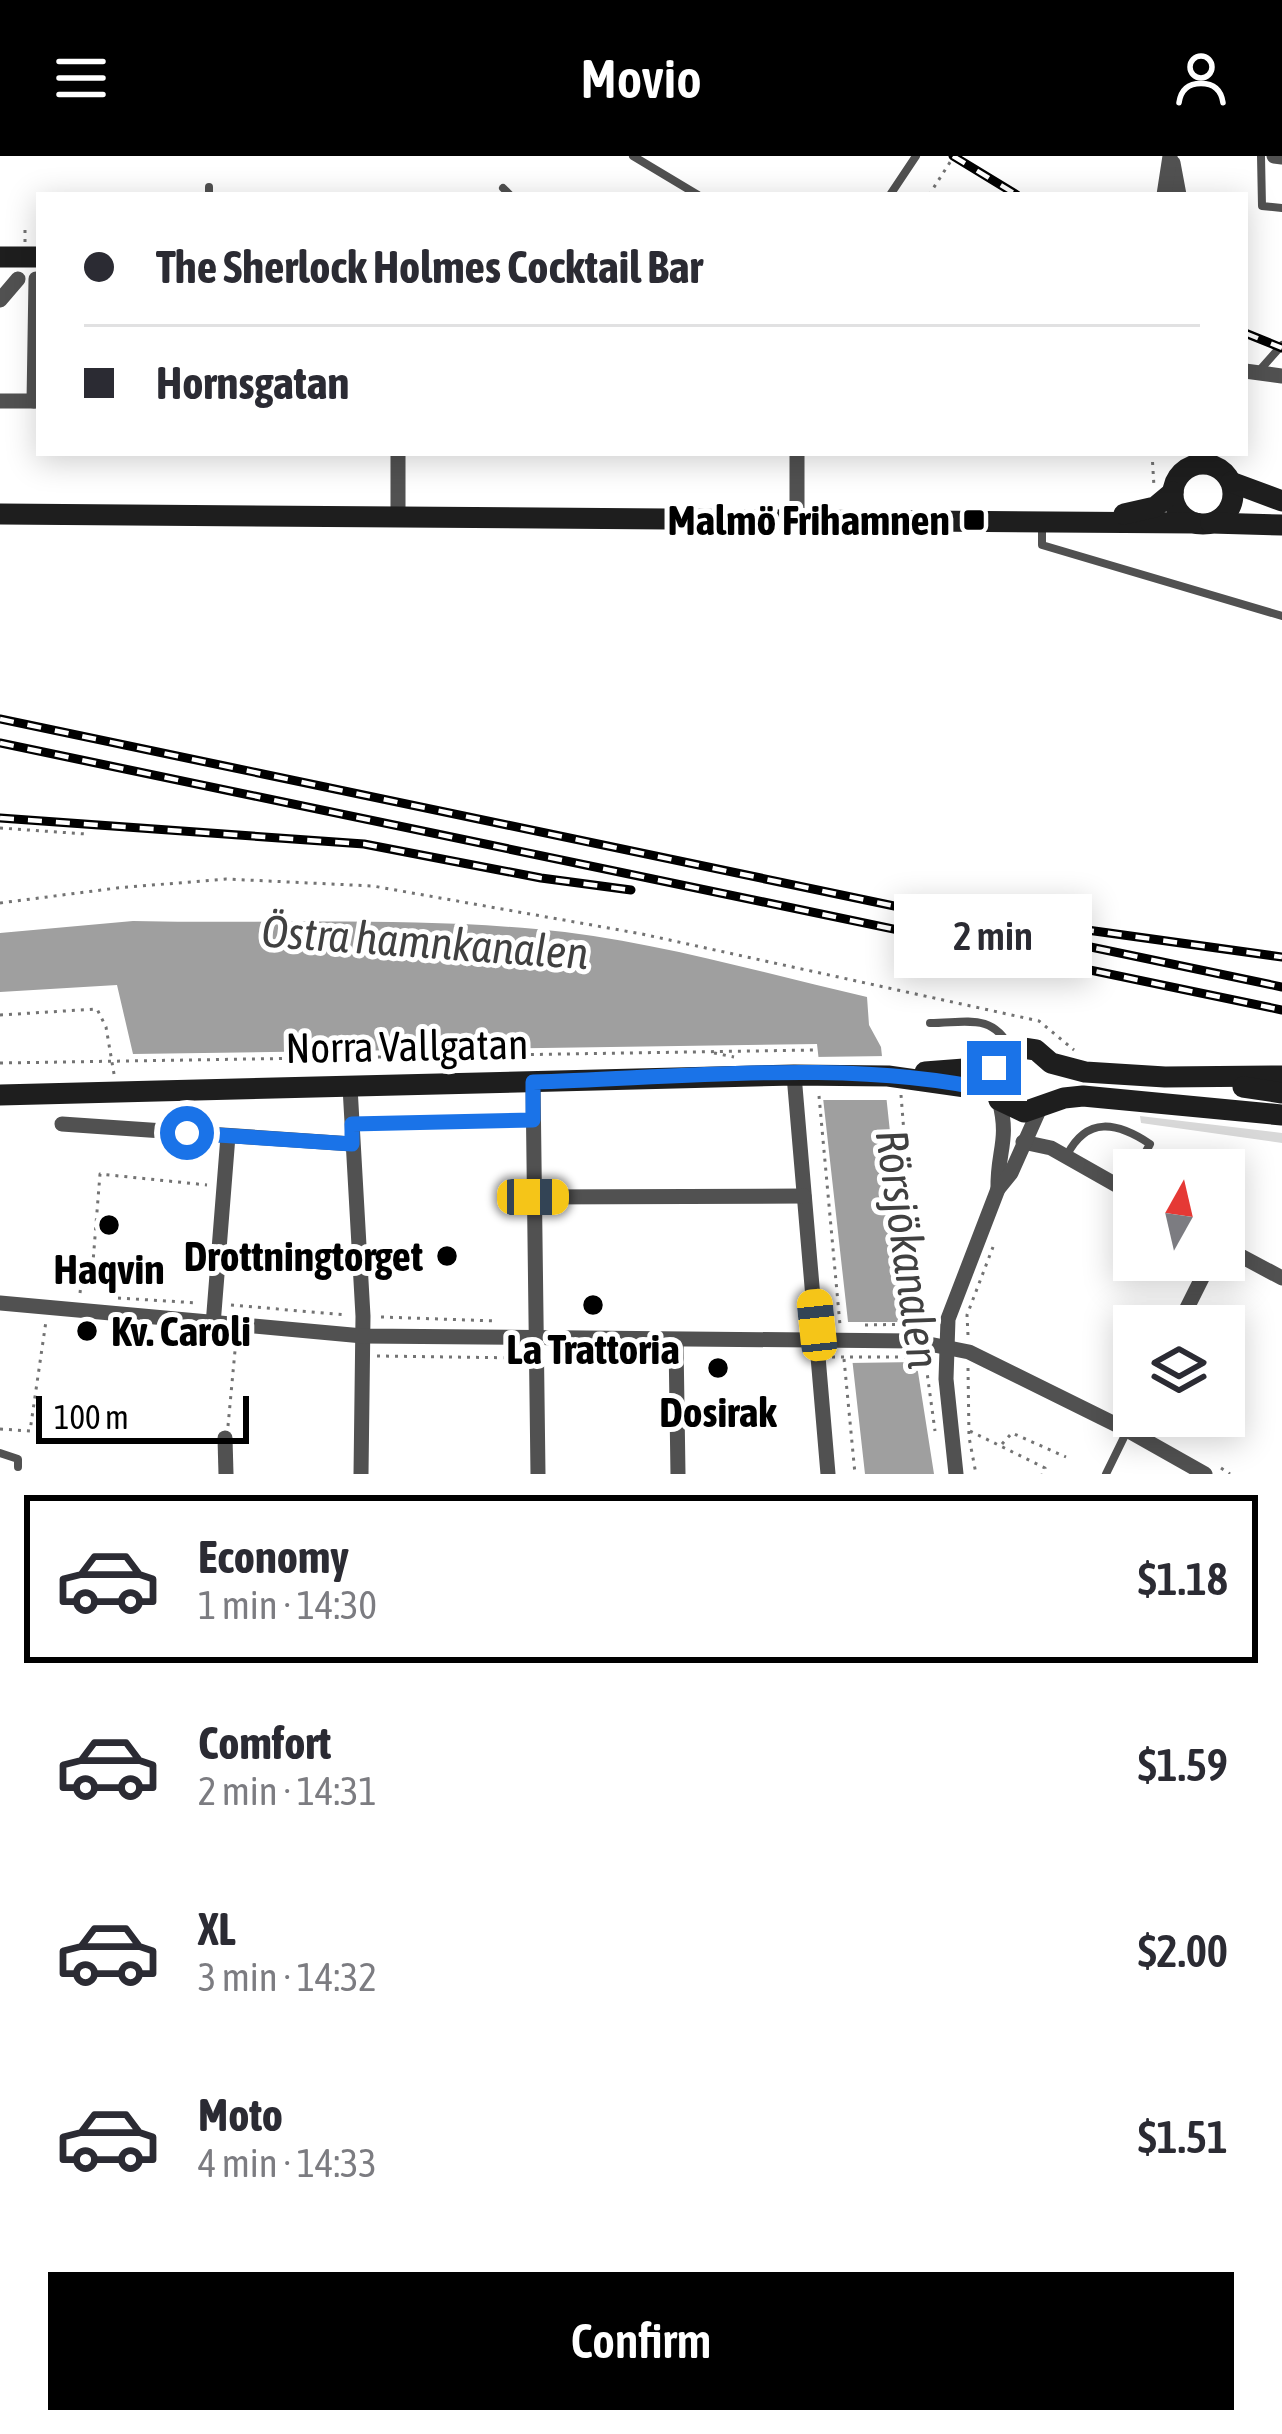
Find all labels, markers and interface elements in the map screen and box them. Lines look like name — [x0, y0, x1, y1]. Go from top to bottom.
icon: menu — [48, 45, 114, 111]
icon: person — [1168, 45, 1234, 111]
text: Movio — [580, 48, 702, 109]
text: The Sherlock Holmes Cocktail Bar — [156, 241, 703, 293]
text: Hornsgatan — [156, 357, 349, 409]
place label: Malmö Frihamnen — [667, 496, 950, 544]
marker: Malmö Frihamnen — [961, 507, 987, 533]
callout: 2 min — [895, 894, 1093, 978]
water label: Östra hamnkanalen — [260, 905, 590, 979]
text: 2 min — [953, 914, 1033, 958]
street label: Norra Vallgatan — [285, 1020, 529, 1072]
route end — [967, 1041, 1021, 1095]
route start — [160, 1106, 214, 1160]
water label: Rörsjökanalen — [866, 1126, 950, 1372]
north arrow — [1113, 1149, 1245, 1281]
map controls — [1113, 1149, 1245, 1437]
car — [497, 1179, 569, 1215]
marker: Haqvin — [96, 1212, 122, 1238]
place label: Drottningtorget — [184, 1232, 423, 1280]
marker: Drottningtorget — [434, 1243, 460, 1269]
place label: Haqvin — [53, 1245, 165, 1293]
car — [795, 1287, 839, 1363]
marker: La Trattoria — [580, 1292, 606, 1318]
button: layers — [1113, 1305, 1245, 1437]
place label: Kv. Caroli — [111, 1307, 251, 1355]
marker: Kv. Caroli — [74, 1318, 100, 1344]
place label: La Trattoria — [506, 1325, 680, 1373]
marker: Dosirak — [705, 1355, 731, 1381]
place label: Dosirak — [659, 1388, 777, 1436]
scale bar — [36, 1390, 249, 1443]
text: 100 m — [54, 1398, 129, 1436]
icon: car — [54, 1525, 162, 1633]
text: Economy — [198, 1531, 349, 1583]
text: $1.18 — [1138, 1553, 1228, 1605]
text: 1 min · 14:30 — [198, 1583, 377, 1627]
icon: car — [54, 1711, 162, 1819]
text: Comfort — [198, 1717, 331, 1769]
text: $1.59 — [1138, 1739, 1228, 1791]
text: 2 min · 14:31 — [198, 1769, 377, 1813]
icon: car — [54, 1897, 162, 2005]
text: XL — [198, 1903, 236, 1955]
text: $2.00 — [1138, 1925, 1228, 1977]
text: 3 min · 14:32 — [198, 1955, 377, 1999]
icon: car — [54, 2083, 162, 2191]
text: Moto — [198, 2089, 283, 2141]
text: $1.51 — [1138, 2111, 1228, 2163]
text: 4 min · 14:33 — [198, 2141, 377, 2185]
button: Confirm — [48, 2272, 1234, 2410]

